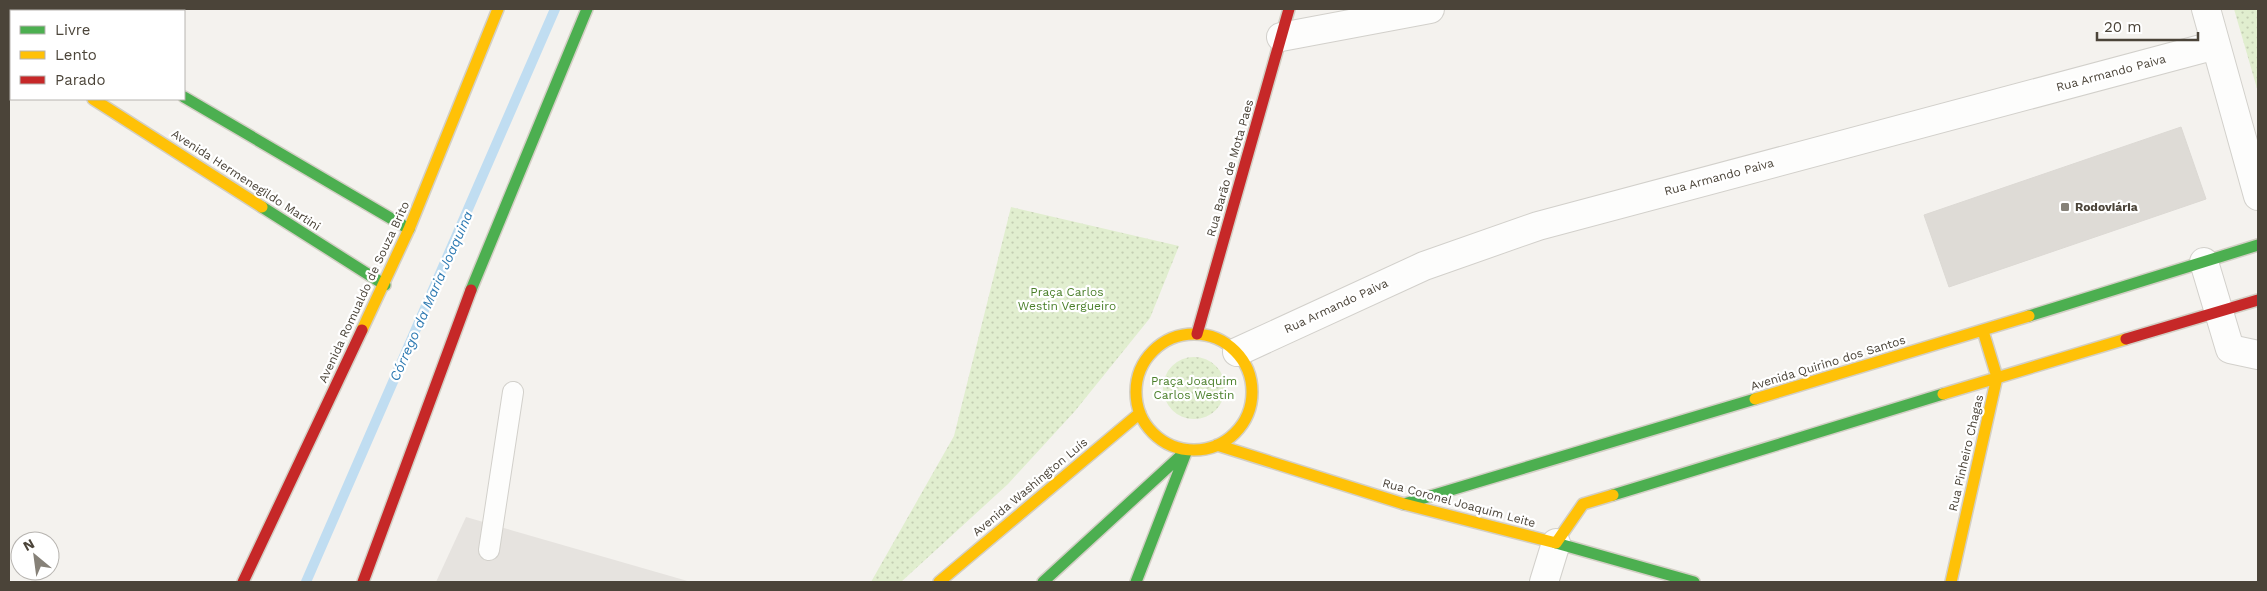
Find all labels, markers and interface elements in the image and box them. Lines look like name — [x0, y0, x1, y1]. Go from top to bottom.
legend — [10, 10, 185, 100]
scale bar — [2097, 10, 2198, 42]
text: 20 m — [2104, 18, 2142, 36]
text: Livre — [55, 21, 90, 39]
text: Lento — [55, 46, 97, 64]
street label: Rua Armando Paiva — [2055, 52, 2168, 94]
text: Parado — [55, 71, 105, 89]
street label: Rua Barão de Mota Paes — [1204, 98, 1256, 238]
street label: Avenida Hermenegildo Martini — [169, 126, 323, 234]
street label: Rua Armando Paiva — [1663, 156, 1776, 198]
street label: Avenida Romualdo de Souza Brito — [316, 199, 412, 385]
place label: Rodoviária — [2075, 200, 2138, 214]
marker: Rodoviária — [2059, 201, 2071, 213]
water label: Córrego da Maria Joaquina — [386, 208, 476, 383]
street label: Rua Armando Paiva — [1282, 276, 1390, 336]
park label: Praça Carlos Westin Vergueiro — [1018, 285, 1116, 313]
street label: Avenida Quirino dos Santos — [1749, 333, 1907, 393]
park label: Praça Joaquim Carlos Westin — [1151, 374, 1237, 402]
street label: Rua Pinheiro Chagas — [1946, 393, 1986, 513]
street label: Avenida Washington Luís — [970, 435, 1090, 539]
street label: Rua Coronel Joaquim Leite — [1381, 476, 1537, 530]
north arrow — [10, 531, 60, 581]
text: N — [20, 535, 37, 554]

